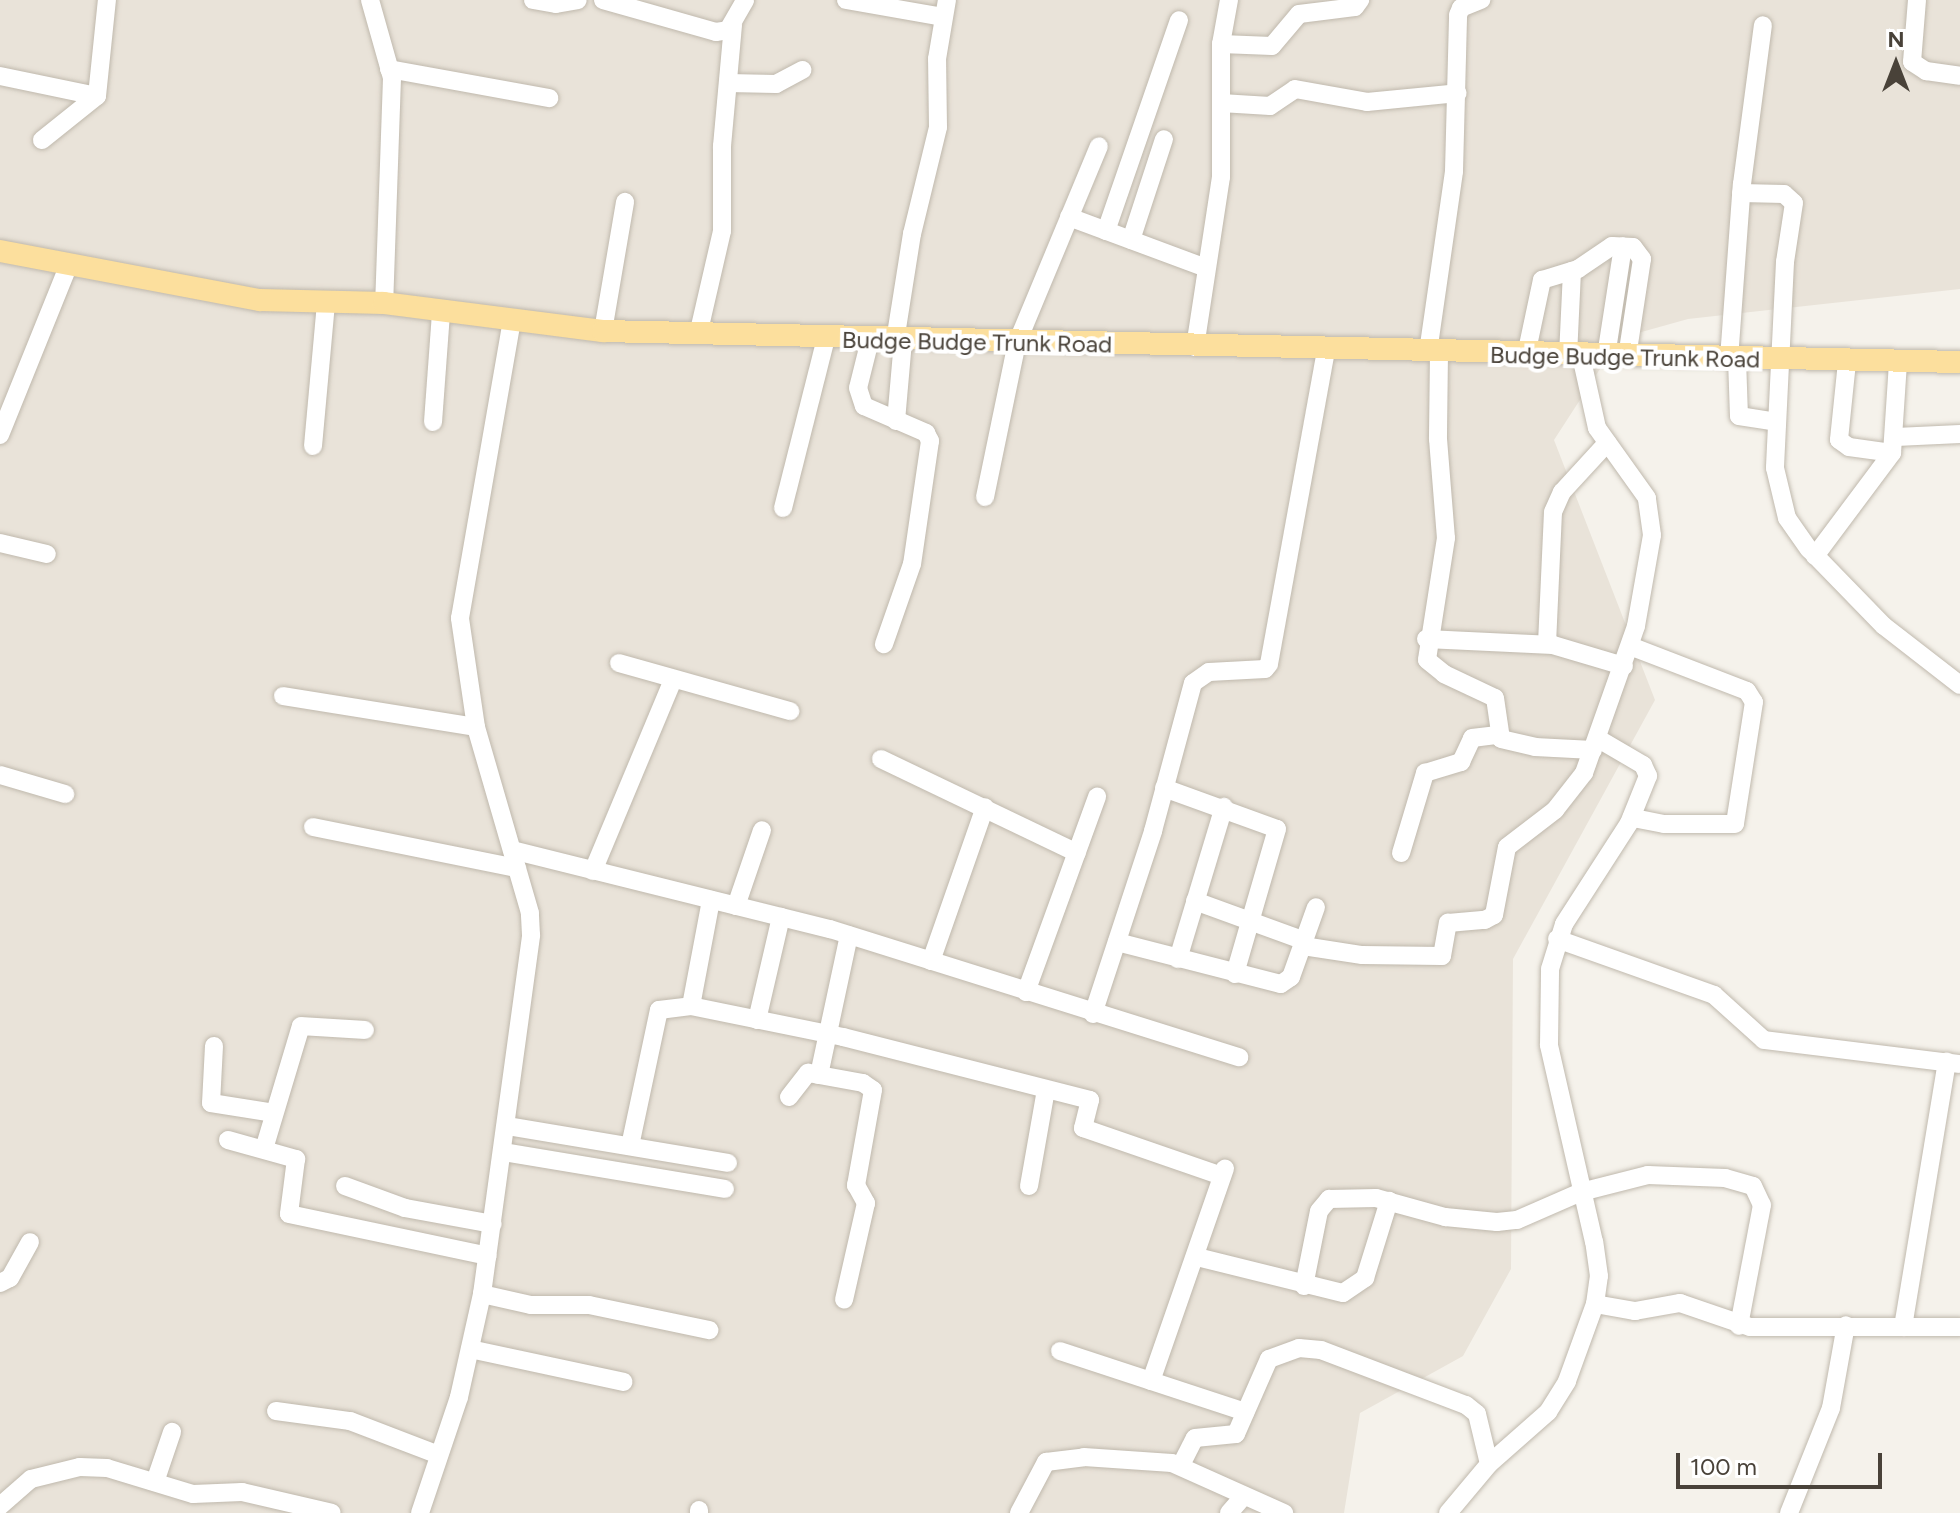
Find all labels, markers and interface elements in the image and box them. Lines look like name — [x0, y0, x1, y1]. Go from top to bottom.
north arrow — [1856, 24, 1936, 104]
text: N — [1887, 26, 1905, 53]
street label: Budge Budge Trunk Road — [842, 325, 1112, 359]
street label: Budge Budge Trunk Road — [1490, 340, 1760, 374]
scale bar — [1680, 1437, 1886, 1487]
text: 100 m — [1690, 1452, 1757, 1481]

